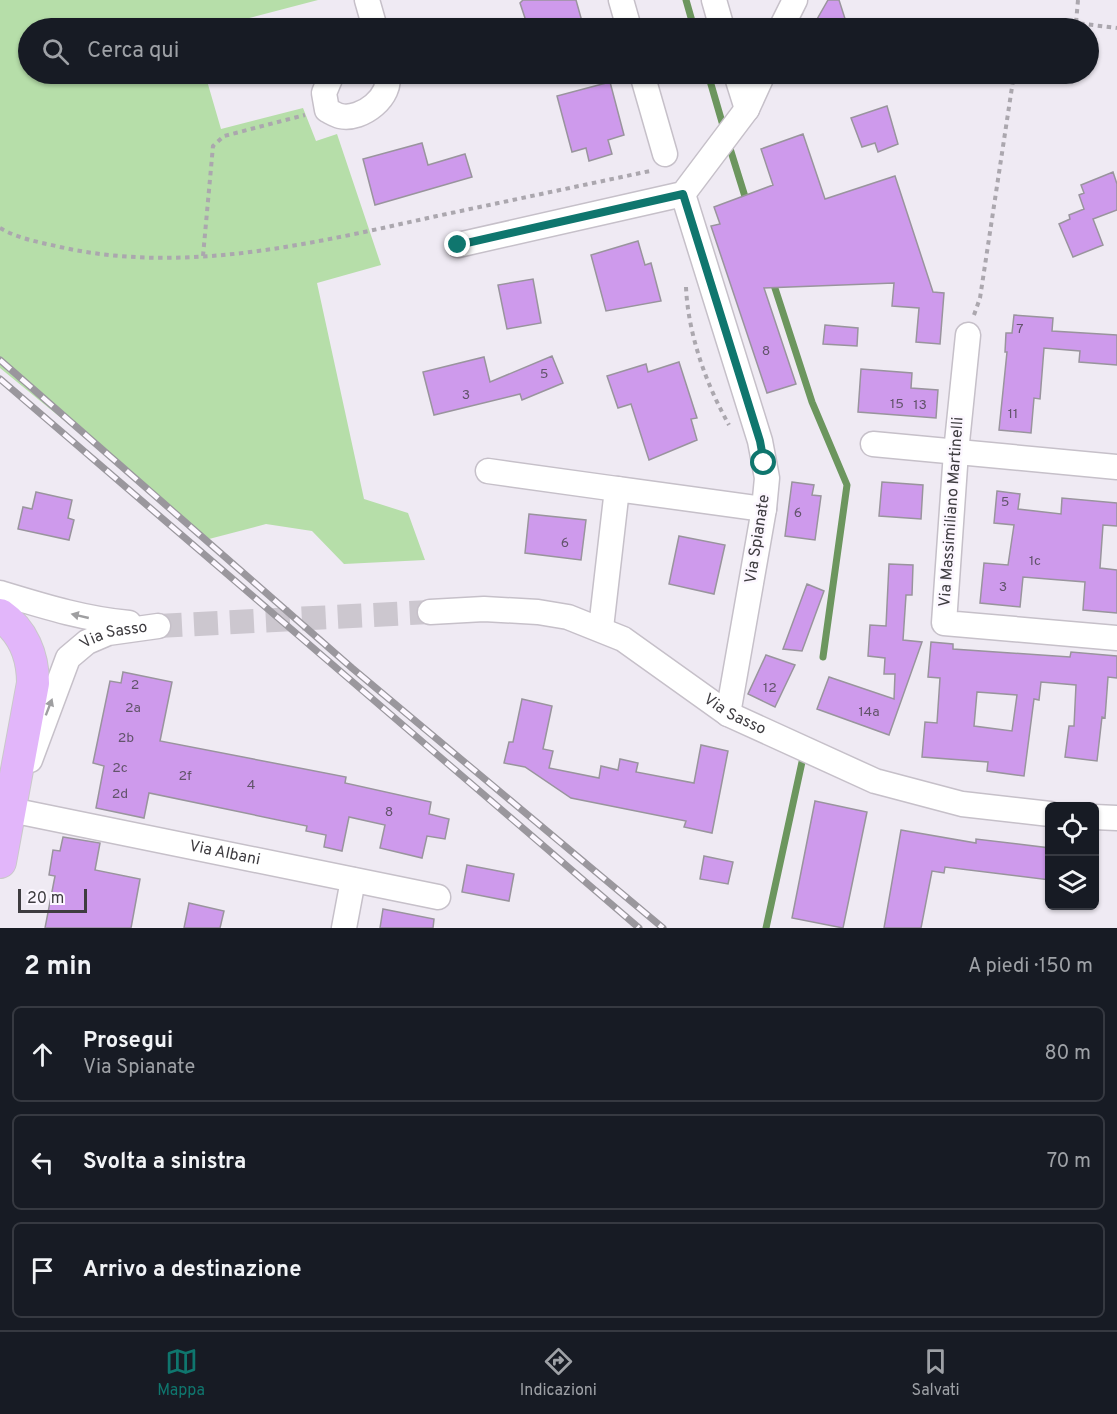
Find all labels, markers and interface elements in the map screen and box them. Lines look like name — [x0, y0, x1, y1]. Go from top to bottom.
search box — [18, 18, 1099, 84]
icon: search — [39, 35, 72, 68]
text: Cerca qui — [87, 38, 179, 65]
route end — [444, 231, 470, 257]
house number: 7 — [1016, 321, 1024, 338]
house number: 8 — [762, 343, 770, 360]
house number: 5 — [540, 366, 548, 383]
house number: 3 — [462, 387, 470, 404]
house number: 15 — [890, 396, 904, 413]
house number: 13 — [913, 397, 927, 414]
house number: 11 — [1008, 406, 1018, 423]
street label: Via Massimiliano Martinelli — [935, 416, 969, 608]
route start — [750, 449, 776, 475]
street label: Via Spianate — [741, 493, 775, 585]
house number: 5 — [1001, 494, 1009, 511]
house number: 6 — [794, 505, 802, 522]
house number: 6 — [561, 535, 569, 552]
house number: 1c — [1029, 553, 1041, 570]
house number: 3 — [999, 579, 1007, 596]
one-way arrow — [70, 610, 89, 620]
street label: Via Sasso — [76, 618, 149, 653]
house number: 2 — [131, 677, 139, 694]
house number: 12 — [763, 680, 777, 697]
street label: Via Sasso — [699, 690, 769, 740]
one-way arrow — [44, 698, 54, 716]
house number: 2a — [125, 700, 141, 717]
house number: 14a — [859, 704, 880, 721]
house number: 2b — [118, 730, 134, 747]
house number: 2c — [112, 760, 128, 777]
house number: 2f — [178, 768, 192, 785]
house number: 4 — [247, 777, 255, 794]
house number: 2d — [112, 786, 128, 803]
map controls — [1045, 802, 1099, 910]
button: locate — [1045, 802, 1099, 856]
house number: 8 — [385, 804, 393, 821]
street label: Via Albani — [187, 837, 262, 871]
button: layers — [1045, 856, 1099, 910]
scale bar — [18, 886, 87, 914]
text: 20 m — [27, 889, 64, 909]
text: 2 min — [24, 951, 92, 984]
text: A piedi · 150 m — [968, 954, 1093, 980]
text: Prosegui — [83, 1028, 173, 1055]
icon: ahead — [26, 1038, 59, 1071]
text: 80 m — [1045, 1041, 1091, 1067]
text: Via Spianate — [83, 1055, 195, 1081]
icon: left — [26, 1146, 59, 1179]
text: Svolta a sinistra — [83, 1149, 246, 1176]
text: 70 m — [1047, 1149, 1091, 1175]
icon: arrive — [26, 1254, 59, 1287]
text: Arrivo a destinazione — [83, 1257, 301, 1284]
tab: Mappa — [157, 1345, 205, 1401]
tab: Indicazioni — [520, 1345, 597, 1401]
tab: Salvati — [912, 1345, 960, 1401]

